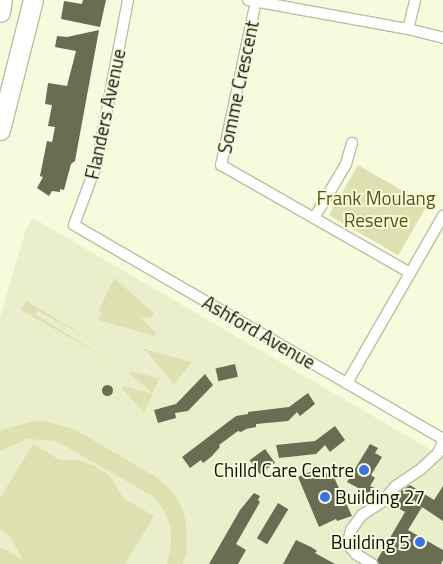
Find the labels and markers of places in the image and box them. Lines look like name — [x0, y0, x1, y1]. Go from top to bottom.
place label: Chilld Care Centre — [214, 459, 354, 481]
marker: Chilld Care Centre — [358, 464, 370, 476]
place label: Building 27 — [335, 486, 425, 508]
marker: Building 27 — [319, 491, 331, 503]
place label: Building 5 — [331, 531, 410, 553]
marker: Building 5 — [414, 536, 426, 548]

